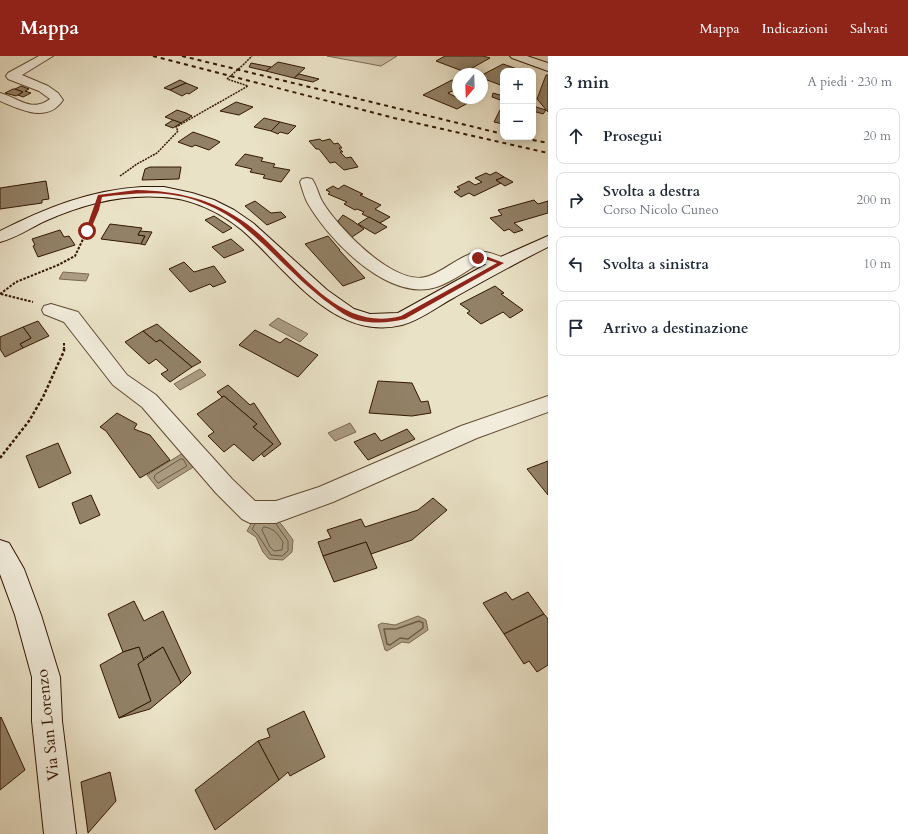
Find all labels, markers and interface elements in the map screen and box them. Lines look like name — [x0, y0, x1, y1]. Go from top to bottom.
text: Mappa — [20, 15, 79, 41]
text: Mappa — [699, 19, 740, 38]
text: Indicazioni — [762, 19, 828, 38]
text: Salvati — [850, 19, 888, 38]
north arrow — [452, 68, 488, 104]
map controls — [500, 68, 536, 140]
button: + — [500, 68, 536, 104]
text: 3 min — [564, 71, 609, 94]
text: A piedi · 230 m — [807, 73, 892, 91]
button: − — [500, 104, 536, 140]
icon: ahead — [565, 125, 587, 147]
text: Prosegui — [603, 126, 662, 146]
text: 20 m — [863, 127, 891, 145]
text: Svolta a destra — [603, 181, 700, 201]
icon: right — [565, 189, 587, 211]
text: 200 m — [857, 191, 891, 209]
text: Corso Nicolo Cuneo — [603, 201, 719, 219]
route start — [78, 222, 96, 240]
route end — [469, 249, 487, 267]
icon: left — [565, 253, 587, 275]
text: Svolta a sinistra — [603, 254, 709, 274]
text: 10 m — [863, 255, 891, 273]
icon: arrive — [565, 317, 587, 339]
text: Arrivo a destinazione — [603, 318, 749, 338]
street label: Via San Lorenzo — [31, 668, 65, 782]

